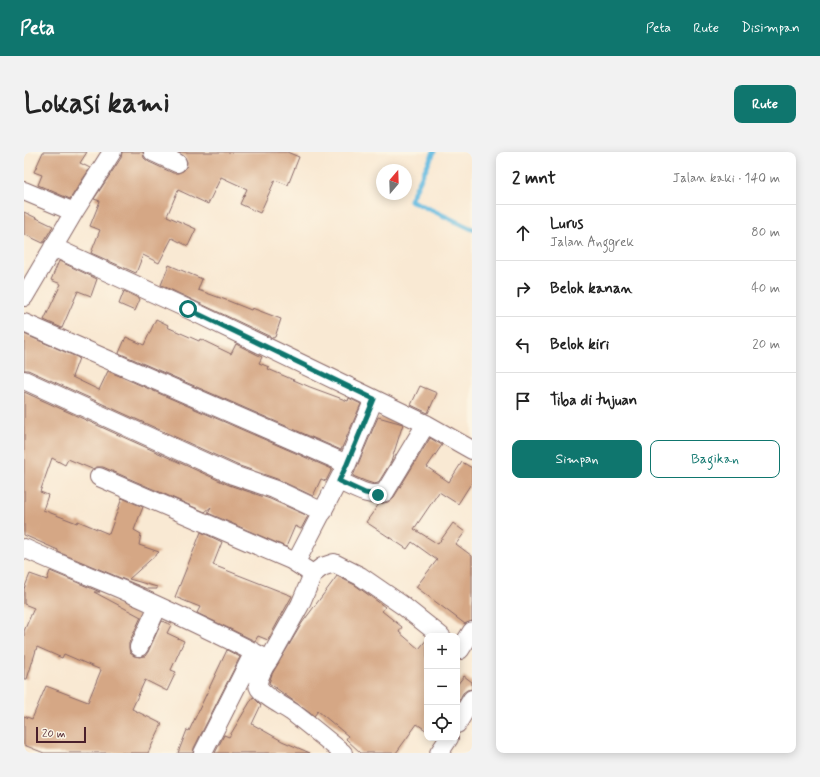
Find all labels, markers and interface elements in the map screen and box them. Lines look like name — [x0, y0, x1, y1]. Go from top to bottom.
text: Peta — [20, 16, 55, 41]
text: Peta — [646, 19, 671, 37]
text: Rute — [693, 19, 719, 37]
text: Disimpan — [741, 19, 800, 37]
button: Rute — [734, 85, 796, 123]
text: Lokasi kami — [24, 86, 170, 123]
north arrow — [376, 164, 412, 200]
text: 2 mnt — [512, 167, 556, 189]
text: Jalan kaki · 140 m — [673, 170, 780, 187]
text: Lurus — [550, 214, 583, 234]
icon: ahead — [512, 222, 534, 244]
text: 80 m — [751, 224, 780, 241]
text: Jalan Anggrek — [550, 234, 634, 251]
icon: right — [512, 278, 534, 300]
text: Belok kanan — [550, 279, 633, 299]
text: 40 m — [751, 280, 780, 297]
route start — [179, 300, 197, 318]
icon: left — [512, 334, 534, 356]
text: Belok kiri — [550, 335, 609, 355]
text: 20 m — [752, 336, 780, 353]
icon: arrive — [512, 390, 534, 412]
text: Tiba di tujuan — [550, 391, 637, 411]
button: Simpan — [512, 440, 642, 478]
button: Bagikan — [650, 440, 780, 478]
route end — [369, 486, 387, 504]
map controls — [424, 633, 460, 741]
button: + — [424, 633, 460, 669]
button: − — [424, 669, 460, 705]
button: locate — [424, 705, 460, 741]
scale bar — [36, 725, 86, 744]
text: 20 m — [42, 727, 65, 741]

